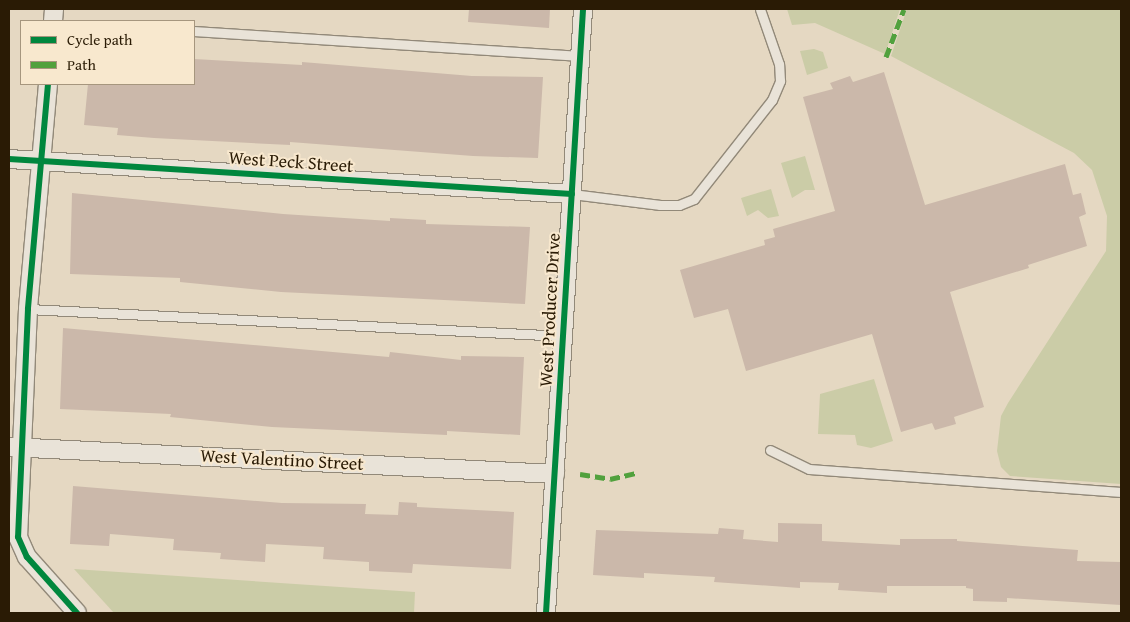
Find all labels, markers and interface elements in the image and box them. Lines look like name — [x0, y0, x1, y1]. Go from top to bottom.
legend — [20, 20, 195, 85]
text: Cycle path — [67, 29, 133, 50]
text: Path — [67, 54, 96, 75]
street label: West Peck Street — [228, 147, 354, 177]
street label: West Producer Drive — [535, 233, 565, 387]
street label: West Valentino Street — [200, 445, 364, 475]

